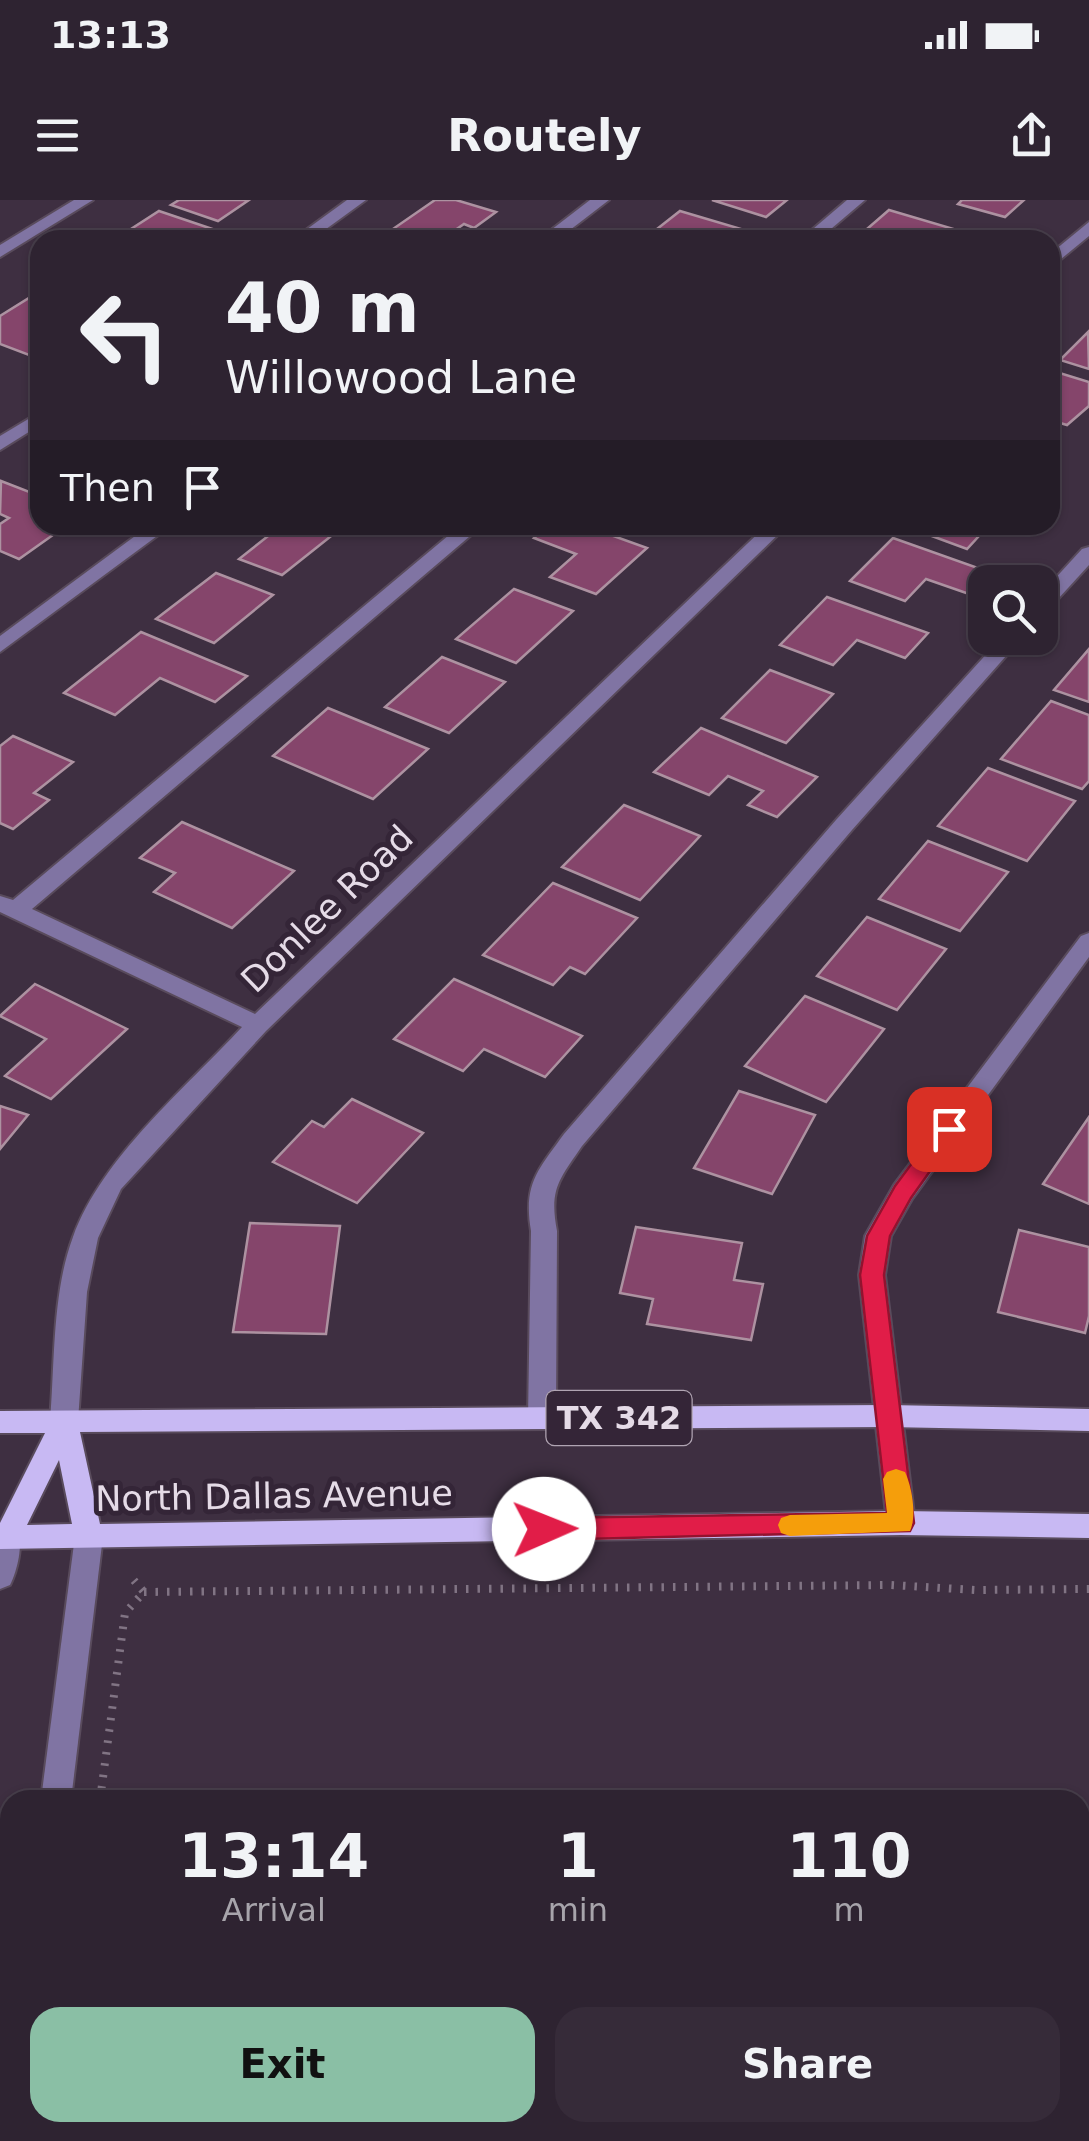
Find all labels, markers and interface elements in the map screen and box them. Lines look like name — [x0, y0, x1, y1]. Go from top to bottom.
text: 13:13 — [50, 13, 171, 57]
icon: menu — [30, 108, 85, 163]
icon: share — [1004, 108, 1059, 163]
text: Routely — [447, 109, 642, 162]
text: 40 m — [225, 267, 420, 349]
icon: left — [60, 270, 190, 400]
text: Willowood Lane — [225, 351, 577, 404]
icon: arrive — [175, 460, 230, 515]
text: Then — [60, 466, 155, 510]
map controls — [968, 565, 1058, 655]
button: search — [968, 565, 1058, 655]
street label: Donlee Road — [233, 817, 421, 1001]
pin — [907, 1087, 992, 1172]
icon: arrive — [922, 1102, 977, 1157]
road number: TX 342 — [546, 1391, 692, 1445]
street label: North Dallas Avenue — [95, 1473, 453, 1519]
position arrow — [492, 1477, 596, 1581]
text: 13:14 — [178, 1821, 369, 1891]
text: 1 — [557, 1821, 599, 1891]
text: 110 — [786, 1821, 912, 1891]
text: Arrival — [222, 1891, 326, 1929]
text: min — [548, 1891, 608, 1929]
text: m — [833, 1891, 865, 1929]
button: Exit — [30, 2007, 535, 2122]
button: Share — [555, 2007, 1060, 2122]

